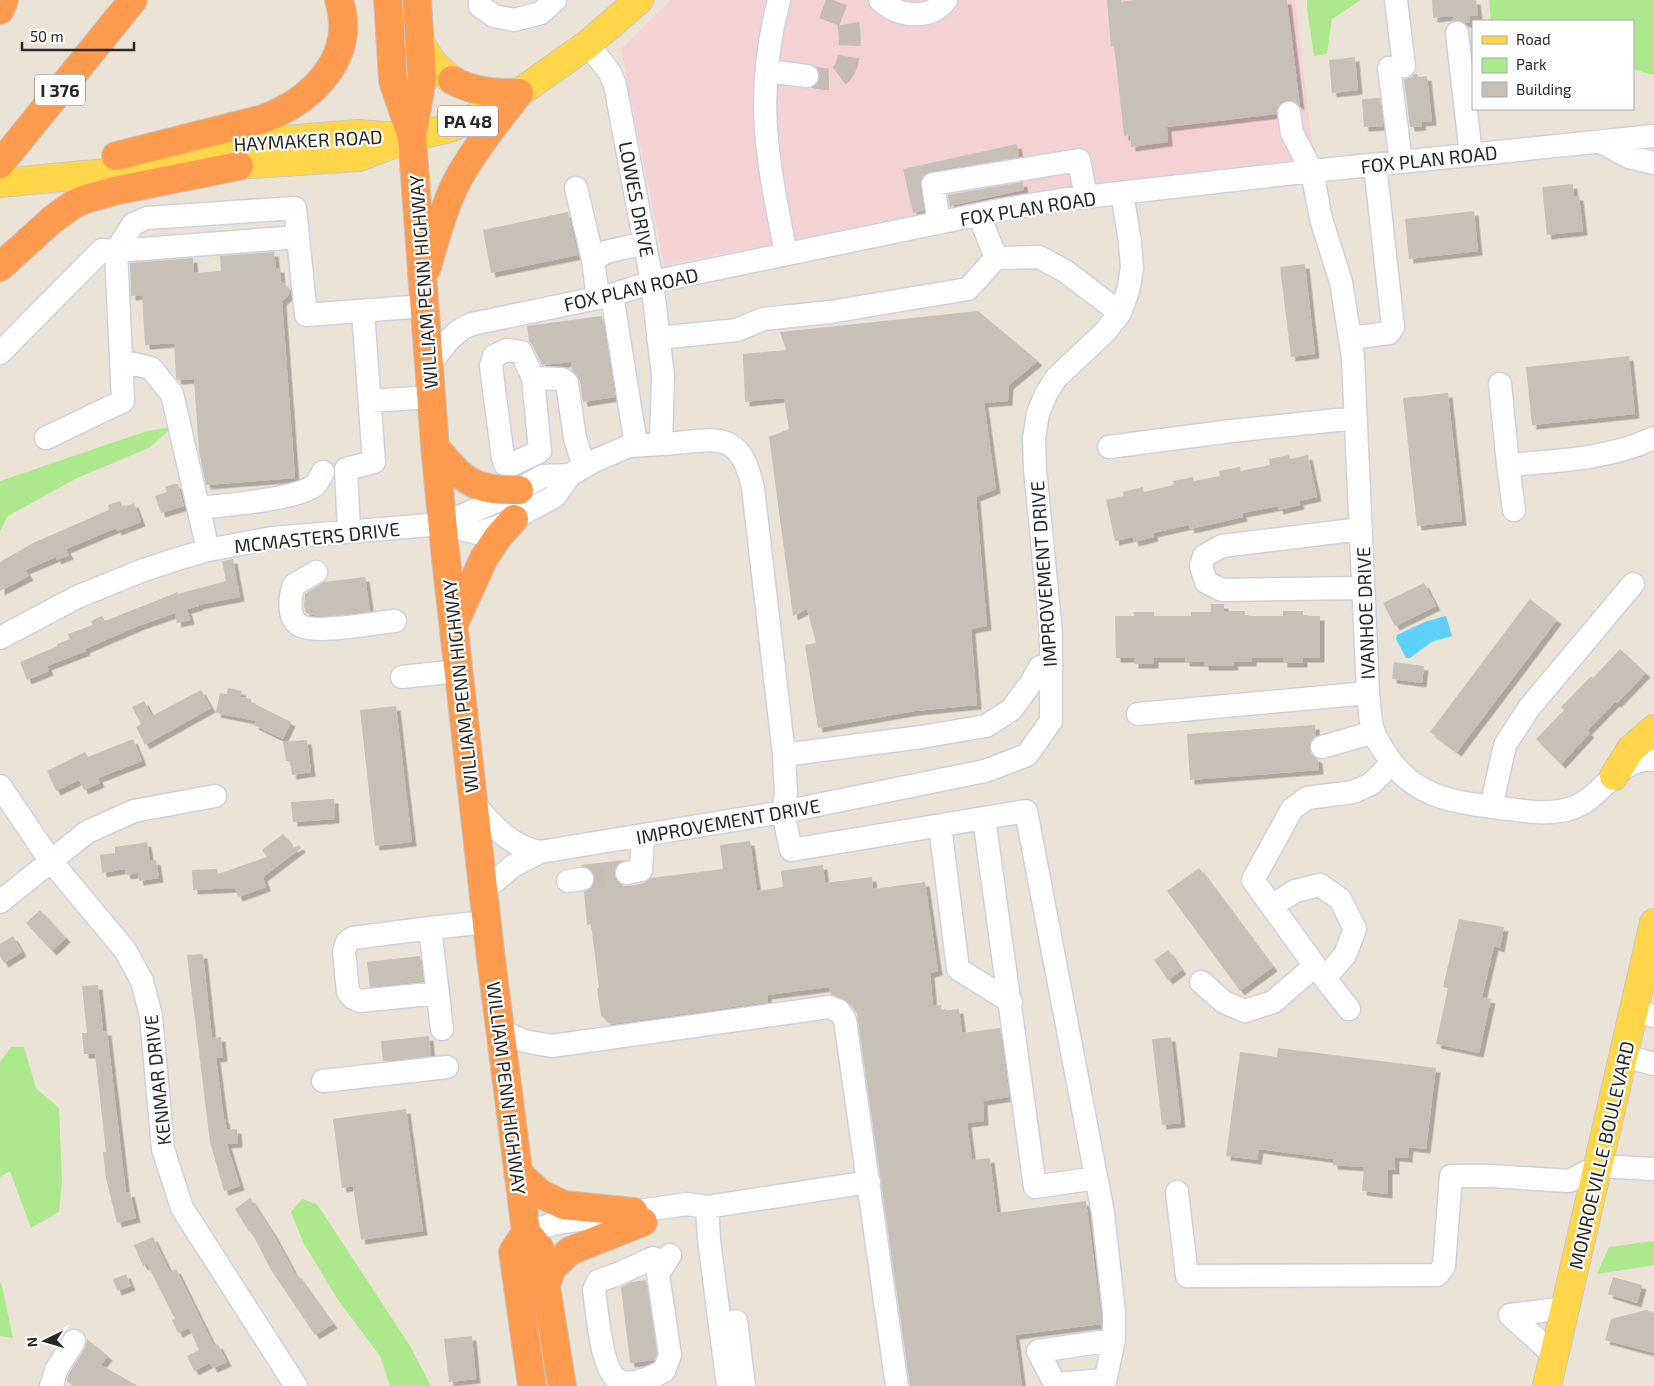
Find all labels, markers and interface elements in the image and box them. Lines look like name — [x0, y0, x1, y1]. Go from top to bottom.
scale bar — [22, 20, 135, 52]
legend — [1472, 20, 1634, 110]
text: 50 m — [30, 27, 64, 45]
text: Road — [1516, 30, 1551, 48]
text: Park — [1516, 55, 1547, 73]
road number: I 376 — [35, 74, 85, 106]
text: Building — [1516, 80, 1572, 98]
road number: PA 48 — [438, 105, 498, 136]
street label: HAYMAKER ROAD — [233, 125, 383, 155]
street label: LOWES DRIVE — [615, 139, 659, 259]
street label: FOX PLAN ROAD — [1359, 140, 1499, 178]
street label: WILLIAM PENN HIGHWAY — [404, 174, 442, 390]
street label: FOX PLAN ROAD — [958, 186, 1098, 230]
street label: FOX PLAN ROAD — [561, 262, 701, 316]
street label: IMPROVEMENT DRIVE — [1025, 480, 1061, 668]
street label: MCMASTERS DRIVE — [233, 517, 401, 557]
street label: IVANHOE DRIVE — [1351, 546, 1379, 680]
street label: WILLIAM PENN HIGHWAY — [437, 578, 483, 794]
street label: IMPROVEMENT DRIVE — [634, 793, 822, 849]
street label: WILLIAM PENN HIGHWAY — [483, 980, 532, 1196]
street label: KENMAR DRIVE — [139, 1014, 175, 1146]
street label: MONROEVILLE BOULEVARD — [1564, 1039, 1638, 1271]
north arrow — [20, 1316, 70, 1366]
text: N — [23, 1336, 40, 1348]

